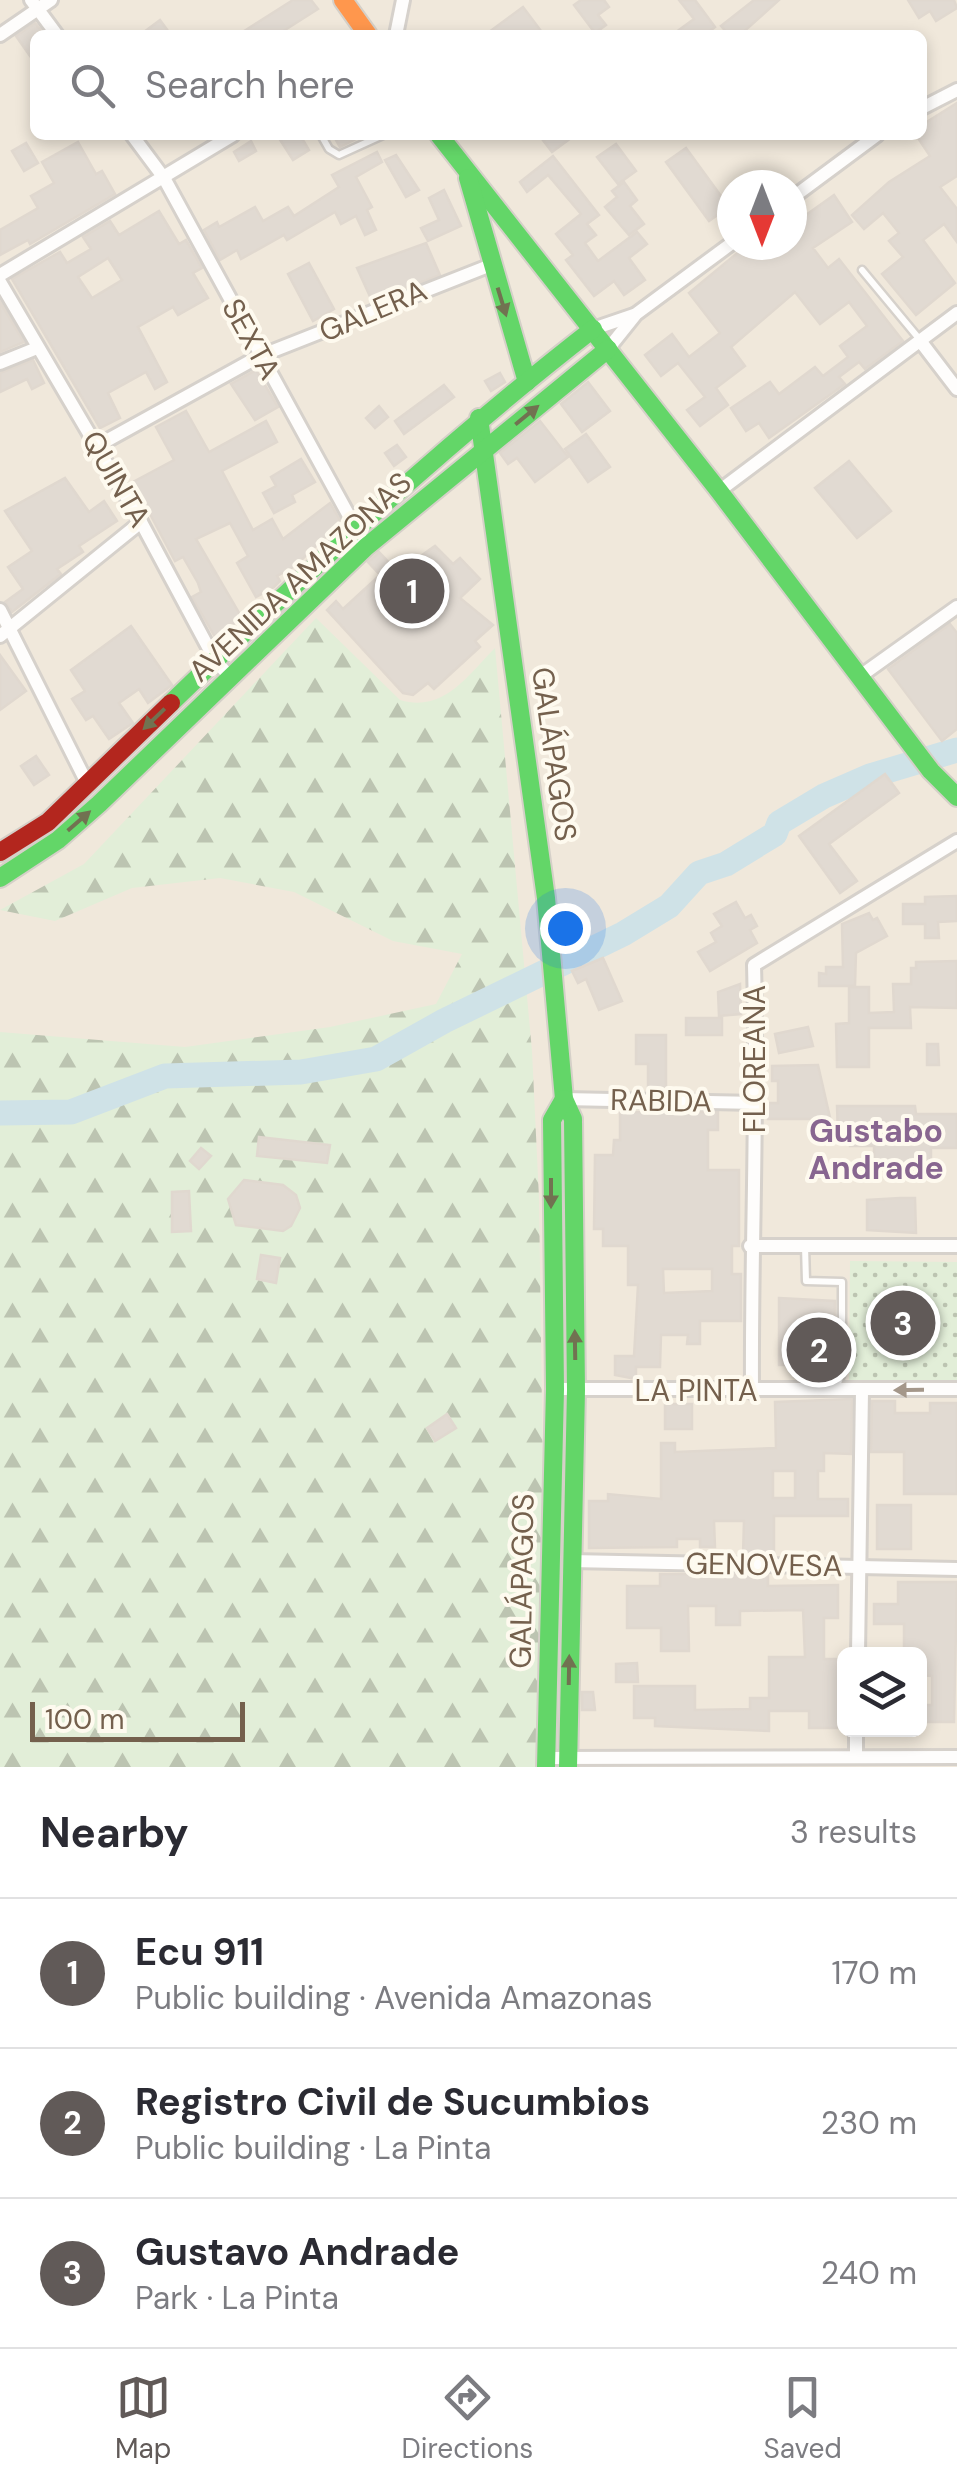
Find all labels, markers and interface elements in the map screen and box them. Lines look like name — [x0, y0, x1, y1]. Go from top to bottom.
search box — [30, 30, 927, 140]
icon: search — [65, 58, 120, 113]
text: Search here — [145, 60, 355, 110]
north arrow — [717, 170, 807, 260]
street label: GALERA — [313, 270, 433, 351]
one-way arrow — [496, 288, 511, 318]
street label: SEXTA — [213, 291, 290, 386]
one-way arrow — [514, 405, 539, 426]
street label: QUINTA — [73, 424, 160, 534]
street label: AVENIDA AMAZONAS — [180, 463, 419, 690]
pin: 1 — [380, 554, 444, 628]
street label: GALÁPAGOS — [523, 664, 586, 843]
one-way arrow — [143, 707, 167, 731]
one-way arrow — [66, 811, 91, 833]
your location — [540, 903, 591, 954]
street label: FLOREANA — [735, 985, 774, 1133]
street label: RABIDA — [610, 1080, 712, 1121]
district label: Gustabo Andrade — [808, 1110, 944, 1189]
one-way arrow — [543, 1178, 559, 1210]
pin: 3 — [870, 1286, 936, 1360]
pin: 2 — [786, 1312, 852, 1388]
one-way arrow — [567, 1328, 583, 1360]
street label: LA PINTA — [634, 1371, 758, 1410]
one-way arrow — [893, 1382, 925, 1398]
street label: GALÁPAGOS — [500, 1493, 543, 1669]
street label: GENOVESA — [685, 1544, 843, 1585]
map controls — [837, 1647, 927, 1737]
button: layers — [837, 1647, 927, 1737]
one-way arrow — [561, 1653, 577, 1685]
scale bar — [30, 1697, 245, 1742]
text: 100 m — [45, 1701, 124, 1738]
text: Nearby — [40, 1805, 189, 1860]
text: 3 results — [790, 1811, 917, 1853]
text: Ecu 911 — [135, 1927, 264, 1977]
text: 1 — [67, 1952, 78, 1994]
text: 170 m — [831, 1952, 917, 1994]
text: Public building · Avenida Amazonas — [135, 1977, 653, 2019]
text: Registro Civil de Sucumbios — [135, 2077, 650, 2127]
text: 2 — [63, 2102, 82, 2144]
text: 230 m — [821, 2102, 917, 2144]
text: Public building · La Pinta — [135, 2127, 491, 2169]
text: Gustavo Andrade — [135, 2227, 459, 2277]
text: 3 — [63, 2252, 82, 2294]
text: 240 m — [821, 2252, 917, 2294]
text: Park · La Pinta — [135, 2277, 339, 2319]
tab: Map — [115, 2370, 171, 2467]
tab: Directions — [402, 2370, 533, 2467]
tab: Saved — [763, 2370, 842, 2467]

